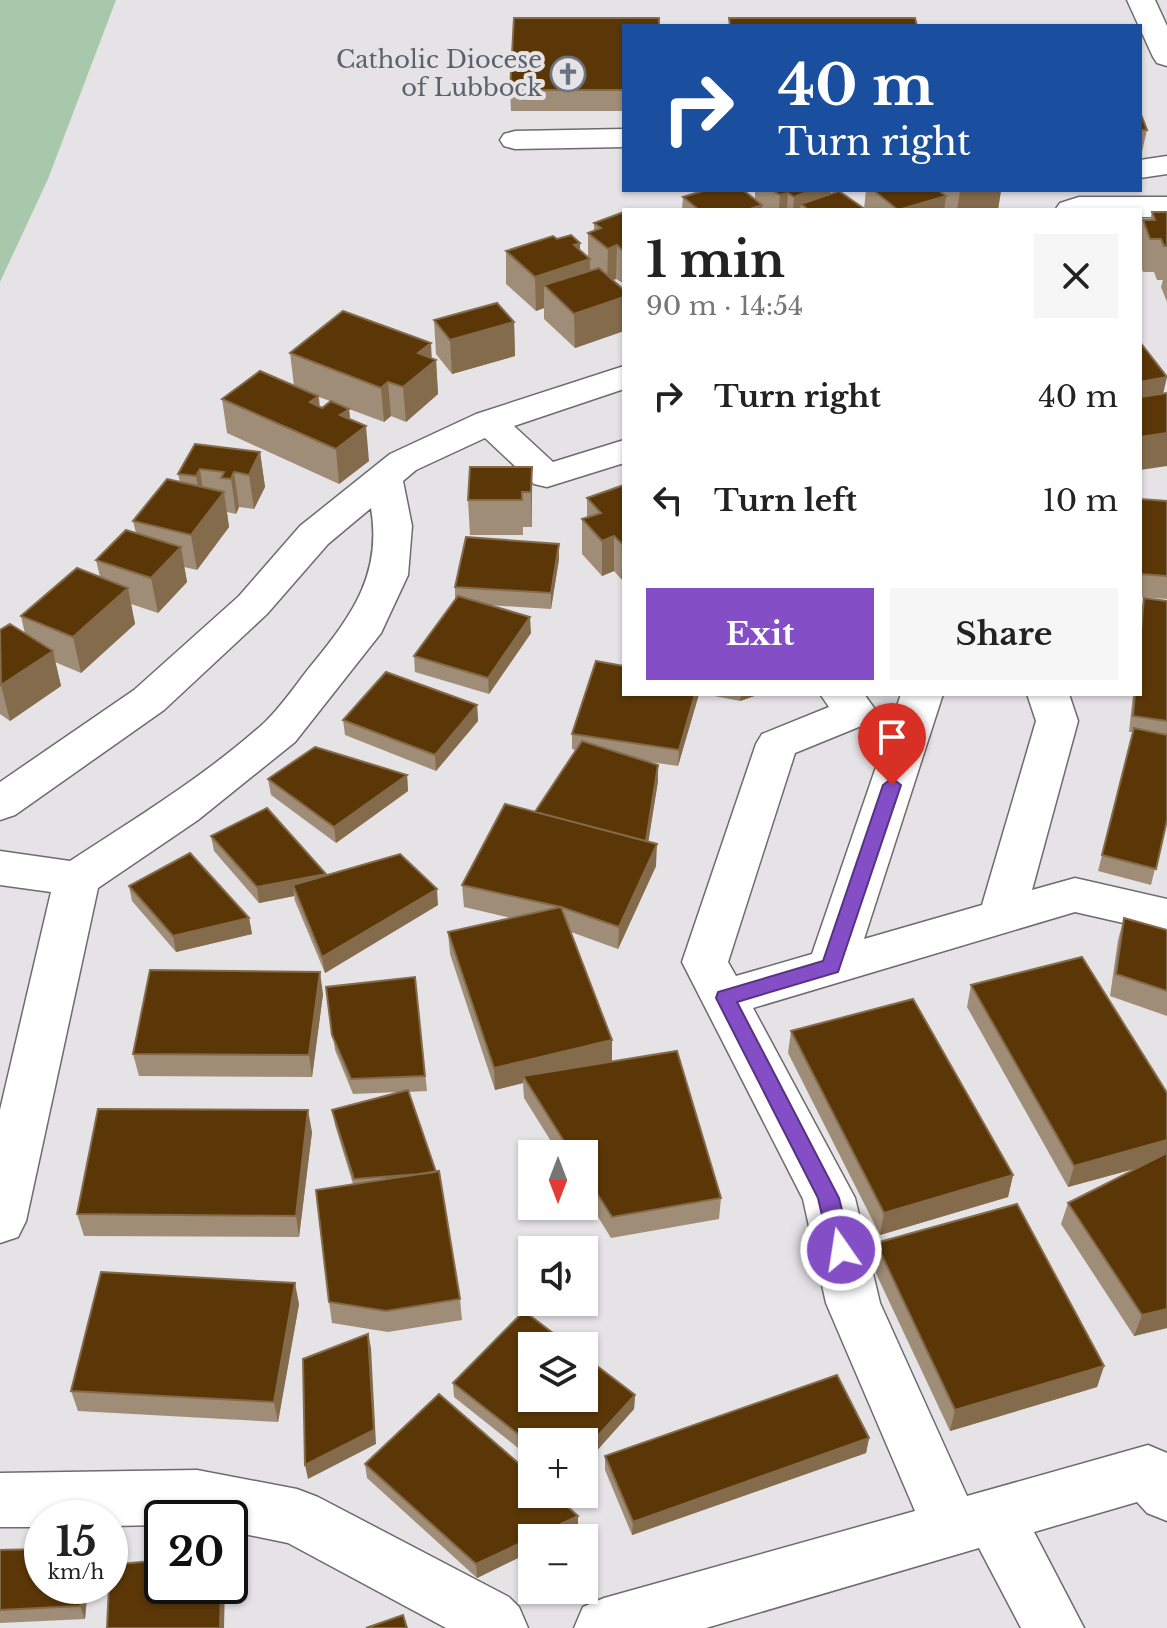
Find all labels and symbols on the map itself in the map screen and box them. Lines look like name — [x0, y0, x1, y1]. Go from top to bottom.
place label: Catholic Diocese of Lubbock — [336, 45, 542, 102]
church icon: Catholic Diocese of Lubbock — [549, 55, 587, 93]
pin — [858, 703, 926, 785]
north arrow — [518, 1140, 598, 1220]
position arrow — [799, 1208, 883, 1292]
speed limit sign: 20 — [144, 1500, 248, 1604]

